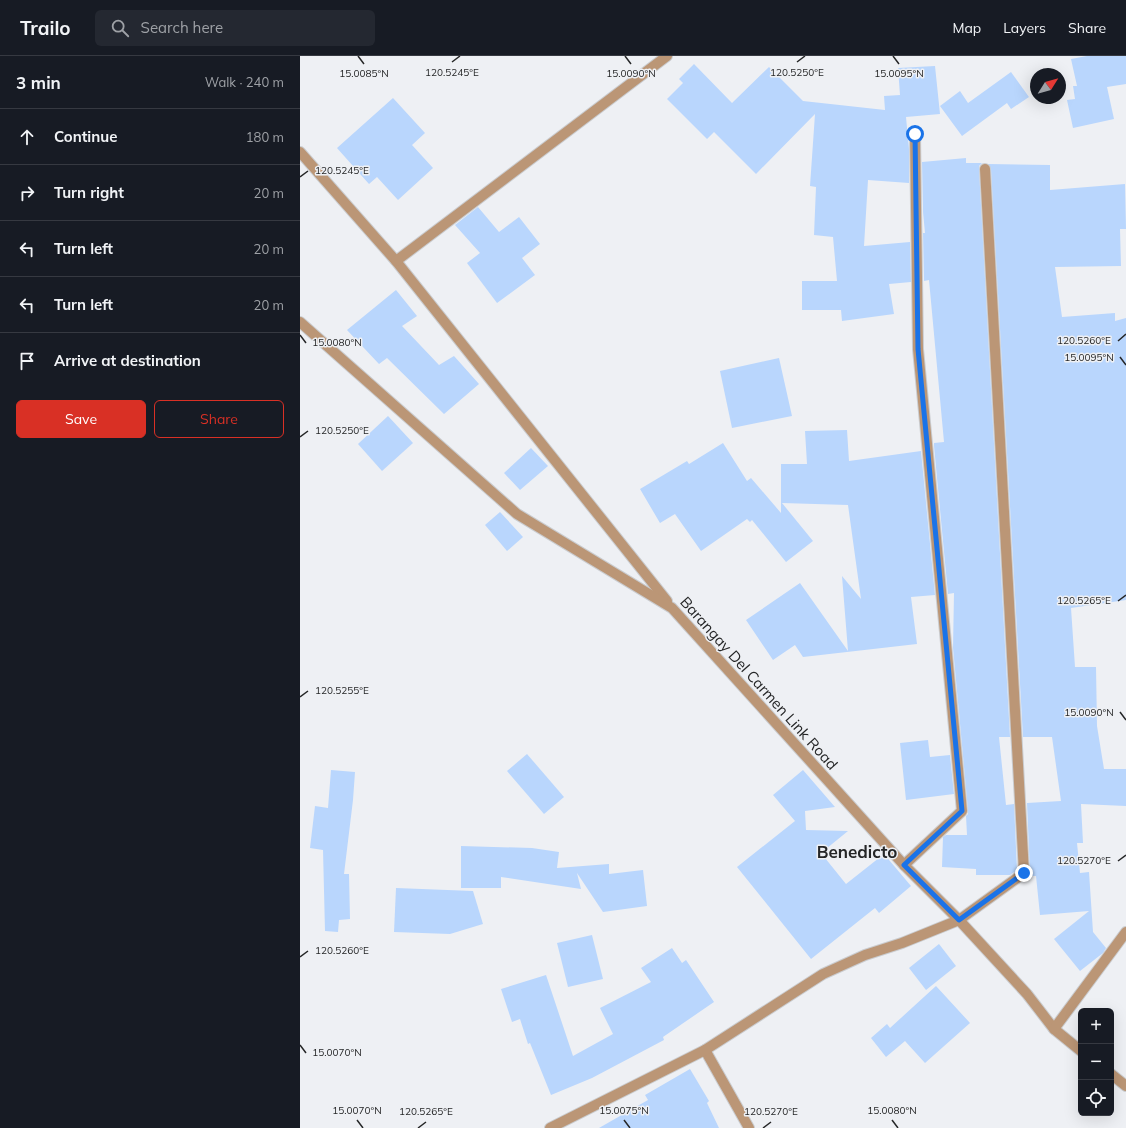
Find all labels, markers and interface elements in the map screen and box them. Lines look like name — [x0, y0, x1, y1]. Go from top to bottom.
search box — [95, 10, 375, 46]
text: Trailo — [20, 16, 71, 40]
icon: search — [109, 17, 131, 39]
text: Search here — [141, 18, 223, 37]
text: Map — [952, 19, 981, 37]
text: Layers — [1003, 19, 1046, 37]
text: Share — [1068, 19, 1106, 37]
text: 120.5245°E — [425, 66, 479, 79]
text: 120.5250°E — [770, 66, 824, 79]
text: 15.0085°N — [339, 67, 389, 80]
text: 15.0090°N — [606, 67, 656, 80]
text: 15.0095°N — [874, 67, 924, 80]
north arrow — [1030, 68, 1066, 104]
text: 3 min — [16, 72, 61, 93]
text: Walk · 240 m — [205, 74, 284, 90]
route start — [906, 125, 924, 143]
icon: ahead — [16, 126, 38, 148]
text: Continue — [54, 127, 117, 146]
text: 180 m — [246, 129, 284, 145]
text: 120.5245°E — [315, 164, 369, 177]
icon: right — [16, 182, 38, 204]
text: Turn right — [54, 183, 124, 202]
text: 20 m — [254, 185, 284, 201]
icon: left — [16, 238, 38, 260]
text: Turn left — [54, 239, 113, 258]
text: 20 m — [254, 241, 284, 257]
icon: left — [16, 294, 38, 316]
text: Turn left — [54, 295, 113, 314]
text: 20 m — [254, 297, 284, 313]
text: 120.5260°E — [1057, 334, 1111, 347]
text: 15.0080°N — [312, 336, 362, 349]
icon: arrive — [16, 350, 38, 372]
text: Arrive at destination — [54, 351, 201, 370]
text: 15.0095°N — [1064, 351, 1114, 364]
button: Save — [16, 400, 146, 438]
button: Share — [154, 400, 284, 438]
text: 120.5250°E — [315, 424, 369, 437]
street label: Barangay Del Carmen Link Road — [676, 592, 842, 774]
text: 120.5265°E — [1057, 594, 1111, 607]
text: 120.5255°E — [315, 684, 369, 697]
text: 15.0090°N — [1064, 706, 1114, 719]
district label: Benedicto — [817, 841, 897, 862]
text: 120.5270°E — [1057, 854, 1111, 867]
route end — [1015, 864, 1033, 882]
text: 120.5260°E — [315, 944, 369, 957]
map controls — [1078, 1008, 1114, 1116]
button: + — [1078, 1008, 1114, 1044]
button: − — [1078, 1044, 1114, 1080]
text: 15.0070°N — [312, 1046, 362, 1059]
button: locate — [1078, 1080, 1114, 1116]
text: 15.0070°N — [332, 1104, 382, 1117]
text: 15.0075°N — [599, 1104, 649, 1117]
text: 15.0080°N — [867, 1104, 917, 1117]
text: 120.5265°E — [399, 1105, 453, 1118]
text: 120.5270°E — [744, 1105, 798, 1118]

